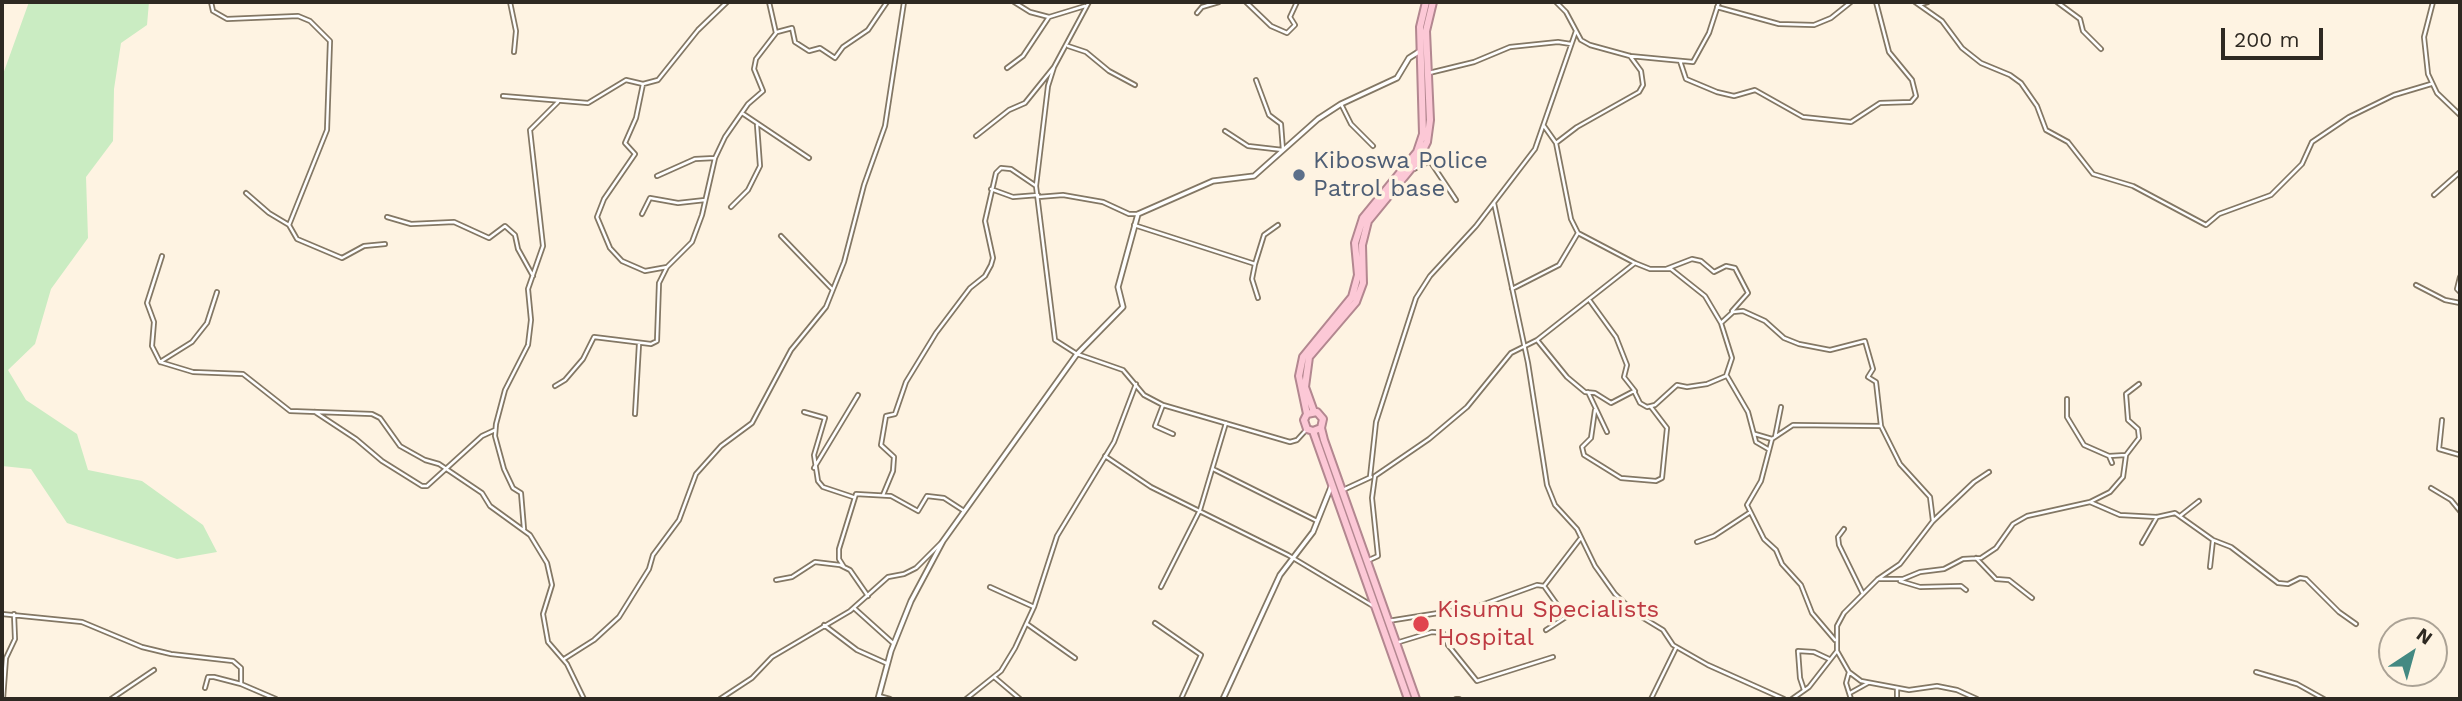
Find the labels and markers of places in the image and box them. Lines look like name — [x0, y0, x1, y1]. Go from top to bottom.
place label: Kiboswa Police Patrol base — [1313, 147, 1488, 203]
marker: Kiboswa Police Patrol base — [1291, 167, 1307, 183]
place label: Kisumu Specialists Hospital — [1437, 596, 1659, 652]
marker: Kisumu Specialists Hospital — [1411, 614, 1431, 634]

